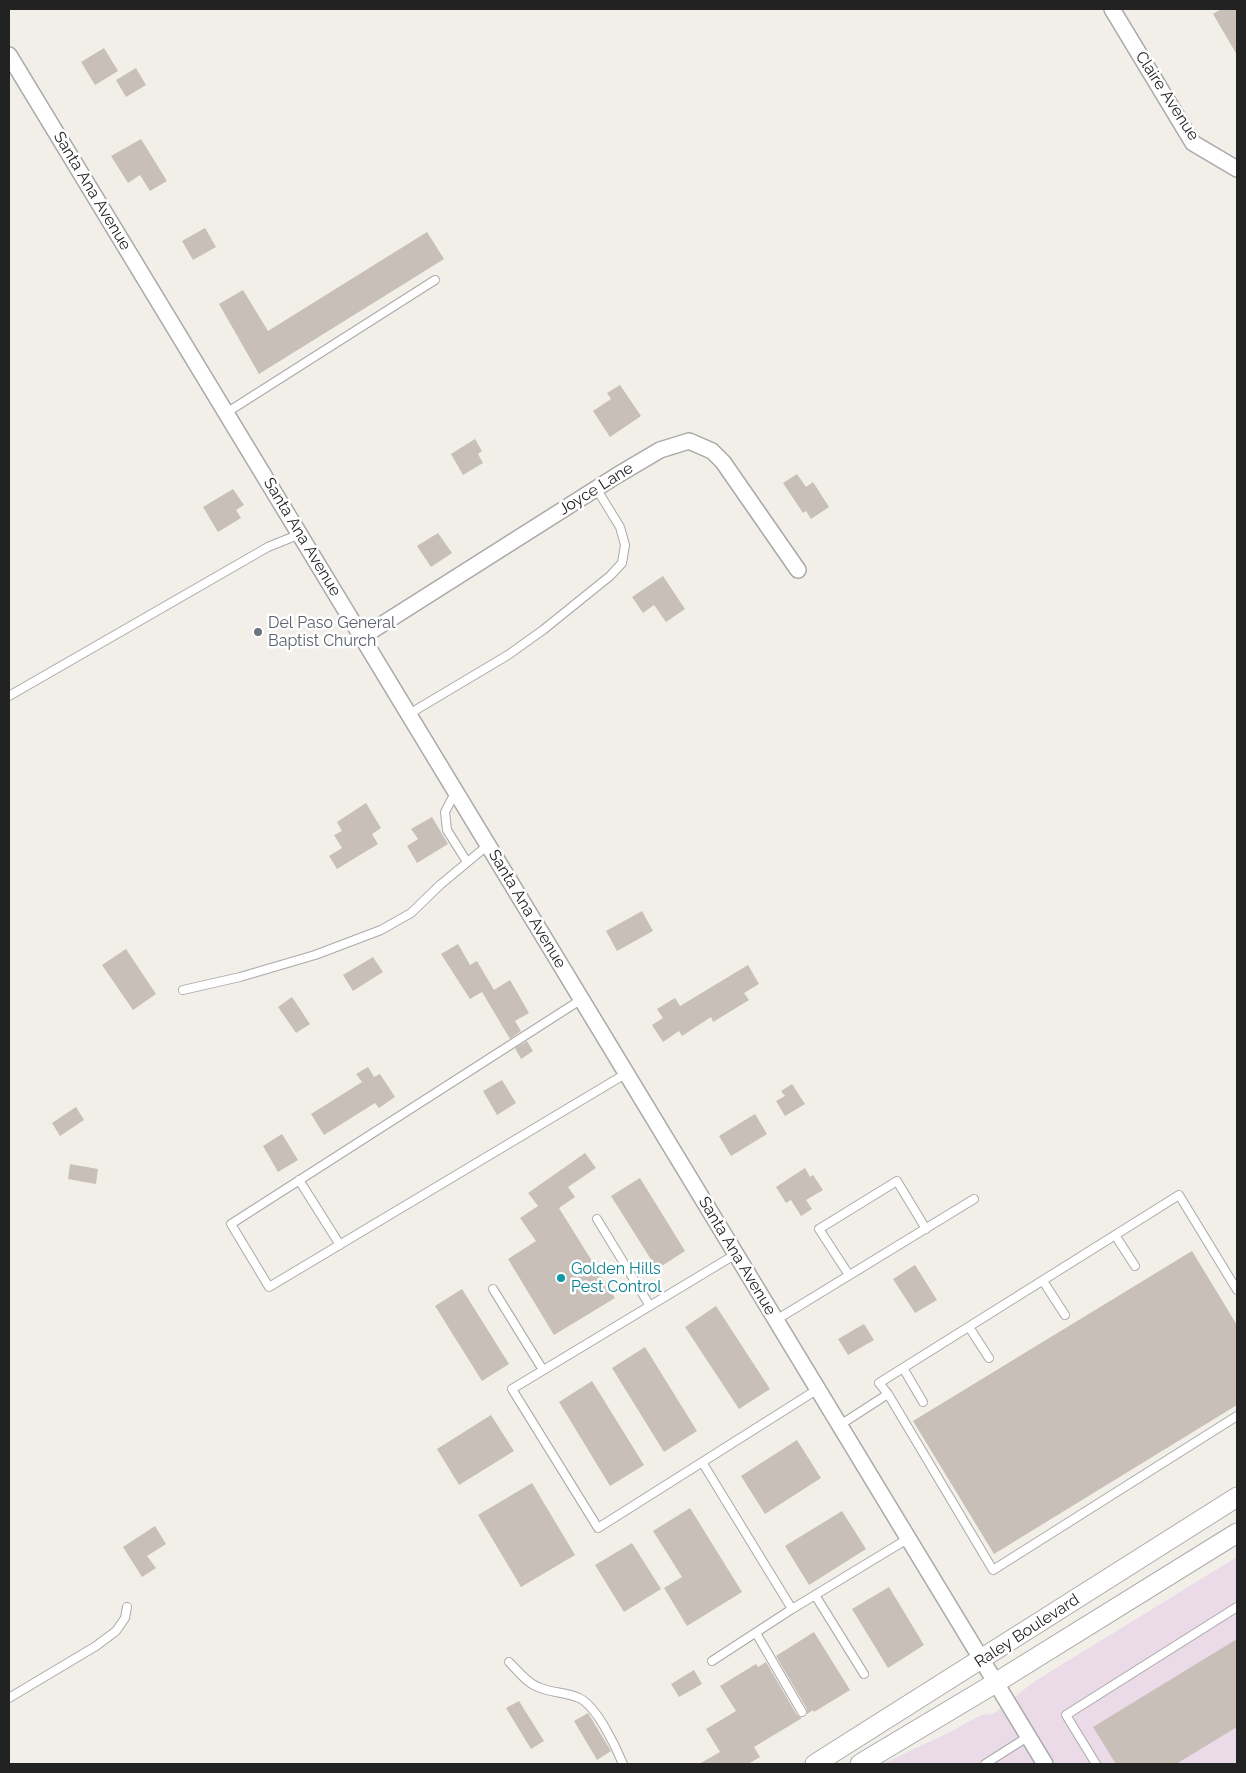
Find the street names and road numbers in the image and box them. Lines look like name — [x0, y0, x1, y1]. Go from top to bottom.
street label: Claire Avenue — [1131, 48, 1203, 144]
street label: Santa Ana Avenue — [49, 128, 135, 254]
street label: Joyce Lane — [555, 459, 637, 519]
street label: Santa Ana Avenue — [259, 474, 345, 600]
street label: Santa Ana Avenue — [484, 846, 570, 972]
street label: Santa Ana Avenue — [694, 1193, 780, 1319]
street label: Raley Boulevard — [971, 1590, 1083, 1672]

